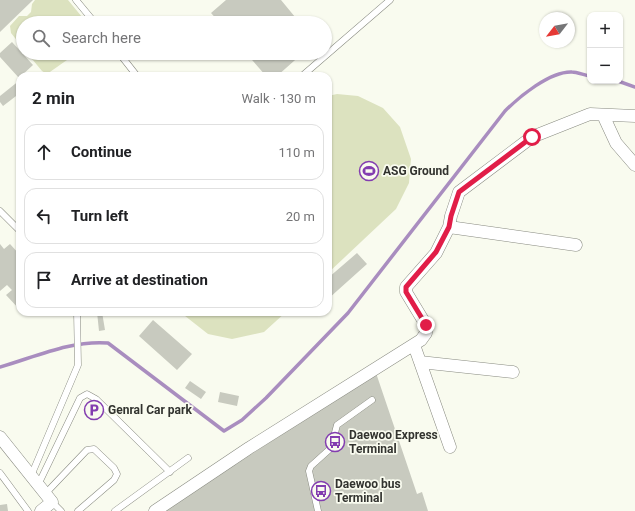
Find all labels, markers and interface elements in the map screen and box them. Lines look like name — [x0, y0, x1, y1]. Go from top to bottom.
north arrow — [539, 12, 575, 48]
map controls — [587, 12, 623, 84]
button: + — [587, 12, 623, 48]
search box — [16, 16, 332, 60]
icon: search — [30, 27, 52, 49]
text: Search here — [62, 29, 141, 47]
button: − — [587, 48, 623, 84]
text: 2 min — [32, 88, 75, 108]
text: Walk · 130 m — [241, 91, 316, 106]
route start — [523, 128, 541, 146]
icon: ahead — [33, 141, 55, 163]
text: Continue — [71, 143, 132, 161]
text: 110 m — [278, 145, 315, 160]
sports icon: ASG Ground — [358, 160, 380, 182]
place label: ASG Ground — [383, 164, 449, 178]
icon: left — [33, 205, 55, 227]
text: Turn left — [71, 207, 128, 225]
text: 20 m — [286, 209, 315, 224]
icon: arrive — [33, 269, 55, 291]
text: Arrive at destination — [71, 271, 208, 289]
route end — [417, 316, 435, 334]
parking icon: Genral Car park — [83, 399, 105, 421]
place label: Genral Car park — [108, 403, 192, 417]
place label: Daewoo Express Terminal — [349, 428, 438, 456]
bus stop icon: Daewoo Express Terminal — [324, 431, 346, 453]
place label: Daewoo bus Terminal — [335, 477, 401, 505]
bus stop icon: Daewoo bus Terminal — [310, 480, 332, 502]

